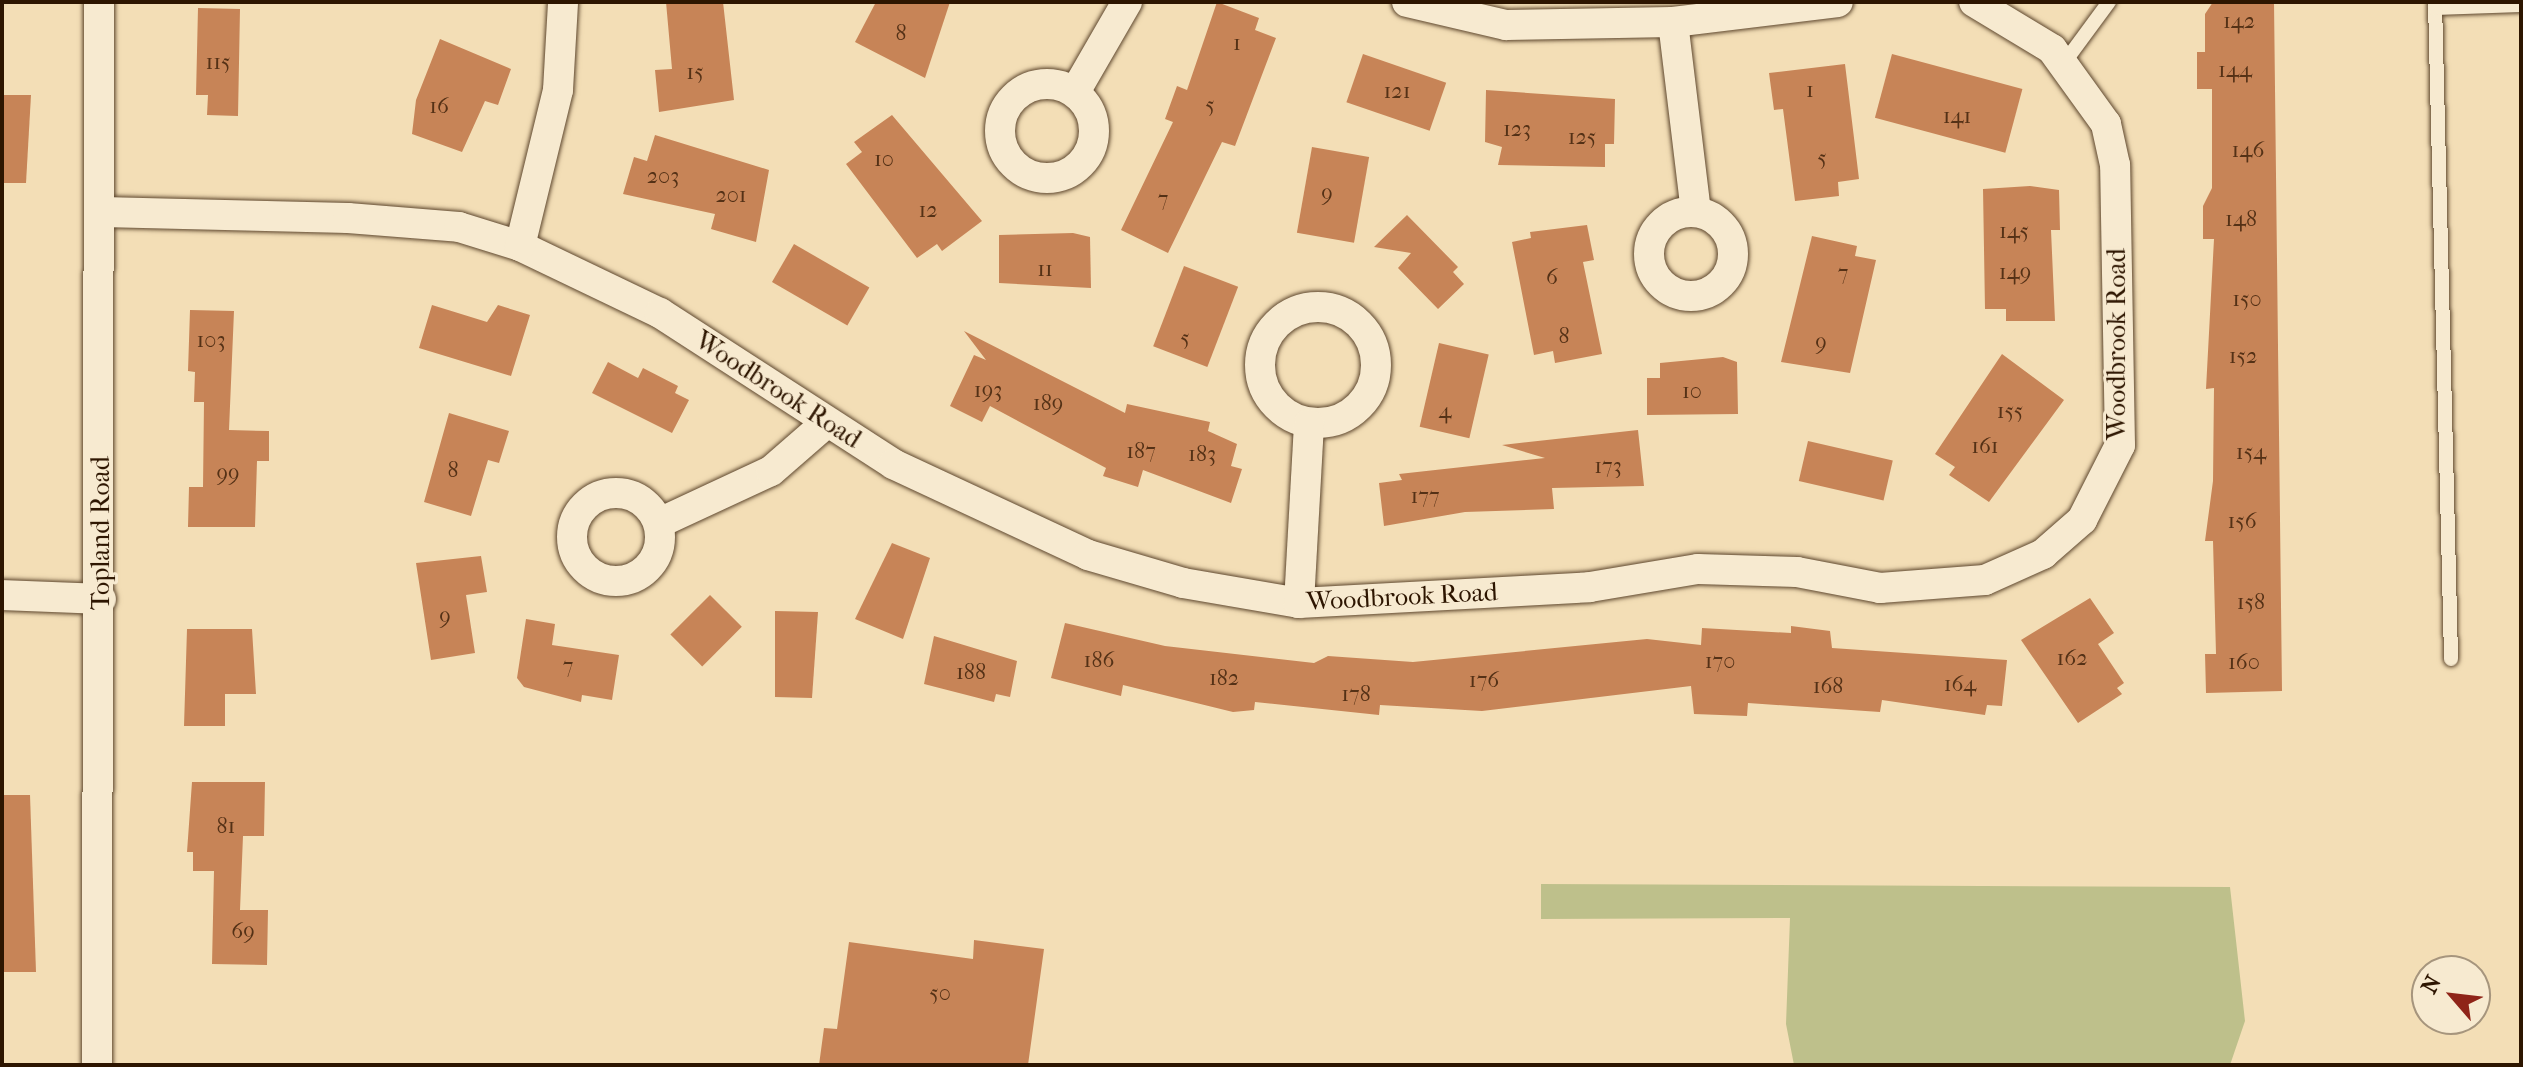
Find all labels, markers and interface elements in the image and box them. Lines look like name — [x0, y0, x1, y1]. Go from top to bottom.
house number: 142 — [2223, 9, 2255, 35]
house number: 8 — [895, 21, 907, 47]
house number: 1 — [1233, 31, 1241, 57]
house number: 115 — [205, 50, 231, 76]
house number: 144 — [2218, 58, 2252, 84]
house number: 15 — [686, 60, 704, 86]
house number: 1 — [1806, 78, 1814, 104]
house number: 121 — [1383, 79, 1411, 105]
house number: 5 — [1205, 93, 1215, 119]
house number: 16 — [429, 94, 449, 120]
house number: 141 — [1943, 104, 1971, 130]
house number: 123 — [1503, 117, 1531, 143]
house number: 125 — [1568, 125, 1596, 151]
house number: 146 — [2232, 138, 2264, 164]
house number: 5 — [1817, 146, 1827, 172]
house number: 10 — [874, 147, 894, 173]
house number: 203 — [647, 164, 679, 190]
house number: 9 — [1321, 181, 1333, 207]
house number: 201 — [715, 183, 747, 209]
house number: 7 — [1158, 187, 1168, 213]
house number: 12 — [918, 198, 938, 224]
house number: 148 — [2225, 207, 2257, 233]
house number: 145 — [1999, 219, 2029, 245]
street label: Woodbrook Road — [2101, 248, 2133, 440]
house number: 11 — [1037, 257, 1053, 283]
house number: 149 — [1999, 260, 2031, 286]
house number: 7 — [1838, 261, 1848, 287]
house number: 6 — [1546, 265, 1558, 291]
house number: 150 — [2232, 287, 2262, 313]
house number: 8 — [1558, 324, 1570, 350]
street label: Woodbrook Road — [689, 325, 867, 455]
house number: 5 — [1180, 326, 1190, 352]
house number: 103 — [197, 328, 225, 354]
house number: 9 — [1815, 330, 1827, 356]
house number: 152 — [2229, 344, 2257, 370]
house number: 193 — [974, 378, 1002, 404]
house number: 10 — [1682, 379, 1702, 405]
house number: 189 — [1033, 391, 1063, 417]
house number: 4 — [1439, 399, 1451, 425]
house number: 155 — [1997, 399, 2023, 425]
house number: 161 — [1971, 434, 1999, 460]
house number: 187 — [1126, 439, 1156, 465]
house number: 154 — [2236, 440, 2266, 466]
house number: 183 — [1188, 442, 1216, 468]
house number: 173 — [1594, 454, 1622, 480]
street label: Topland Road — [85, 456, 117, 610]
house number: 8 — [447, 458, 459, 484]
house number: 99 — [216, 461, 240, 487]
house number: 177 — [1410, 484, 1440, 510]
house number: 156 — [2227, 509, 2257, 535]
street label: Woodbrook Road — [1305, 576, 1499, 618]
house number: 158 — [2237, 590, 2265, 616]
house number: 9 — [439, 604, 451, 630]
house number: 162 — [2057, 646, 2087, 672]
house number: 186 — [1084, 648, 1114, 674]
house number: 170 — [1705, 649, 1735, 675]
house number: 160 — [2228, 650, 2260, 676]
house number: 7 — [563, 654, 573, 680]
house number: 188 — [956, 660, 986, 686]
house number: 182 — [1209, 666, 1239, 692]
house number: 176 — [1469, 668, 1499, 694]
house number: 164 — [1944, 672, 1976, 698]
house number: 168 — [1813, 674, 1843, 700]
house number: 178 — [1341, 682, 1371, 708]
house number: 81 — [217, 814, 235, 840]
house number: 69 — [231, 919, 255, 945]
north arrow — [2411, 955, 2491, 1035]
text: N — [2416, 971, 2447, 998]
house number: 50 — [929, 981, 951, 1007]

